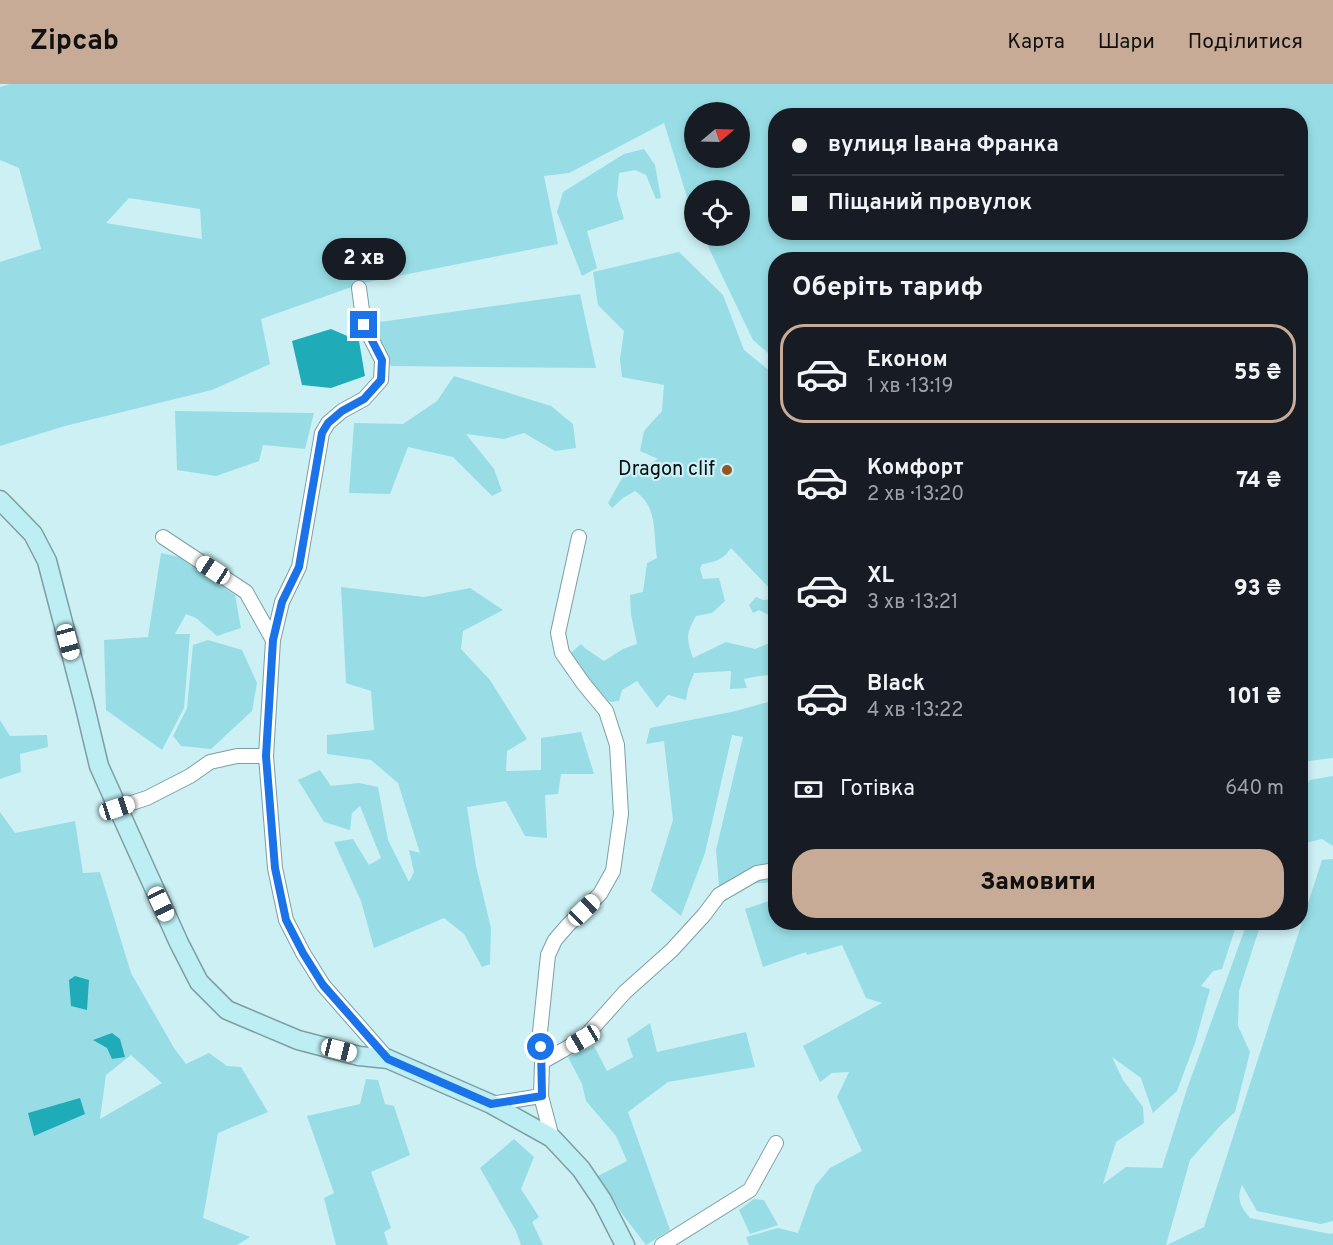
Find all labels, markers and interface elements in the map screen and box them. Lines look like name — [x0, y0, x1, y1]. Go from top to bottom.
text: Zipcab — [30, 24, 119, 60]
text: Карта — [1007, 29, 1065, 56]
text: Шари — [1098, 29, 1155, 56]
text: Поділитися — [1188, 29, 1303, 56]
north arrow — [684, 102, 750, 168]
map controls — [684, 102, 750, 246]
text: вулиця Івана Франка — [828, 132, 1059, 159]
button: locate — [684, 180, 750, 246]
text: Піщаний провулок — [828, 190, 1032, 217]
callout: 2 хв — [322, 238, 406, 280]
text: 2 хв — [343, 246, 385, 272]
text: Оберіть тариф — [792, 271, 983, 305]
route end — [350, 311, 377, 338]
icon: car — [795, 347, 849, 401]
text: Економ — [867, 347, 948, 374]
text: 55 ₴ — [1234, 360, 1281, 387]
text: 1 хв · 13:19 — [867, 374, 954, 400]
icon: car — [795, 455, 849, 509]
text: Комфорт — [867, 455, 964, 482]
place label: Dragon clif — [618, 457, 715, 483]
marker: Dragon clif — [720, 463, 734, 477]
text: 74 ₴ — [1236, 468, 1281, 495]
text: 2 хв · 13:20 — [867, 482, 964, 508]
car — [193, 553, 233, 587]
icon: car — [795, 563, 849, 617]
text: XL — [867, 563, 894, 590]
text: 93 ₴ — [1234, 576, 1281, 603]
text: 3 хв · 13:21 — [867, 590, 958, 616]
car — [55, 622, 81, 662]
icon: car — [795, 671, 849, 725]
text: Black — [867, 671, 925, 698]
text: 101 ₴ — [1228, 684, 1281, 711]
text: 4 хв · 13:22 — [867, 698, 964, 724]
icon: cash — [792, 773, 825, 806]
text: Готівка — [840, 776, 915, 803]
text: 640 m — [1225, 776, 1284, 802]
car — [97, 794, 137, 822]
button: Замовити — [792, 849, 1284, 918]
car — [145, 884, 177, 924]
car — [565, 891, 603, 929]
car — [563, 1022, 603, 1056]
route start — [527, 1033, 554, 1060]
car — [319, 1037, 359, 1063]

